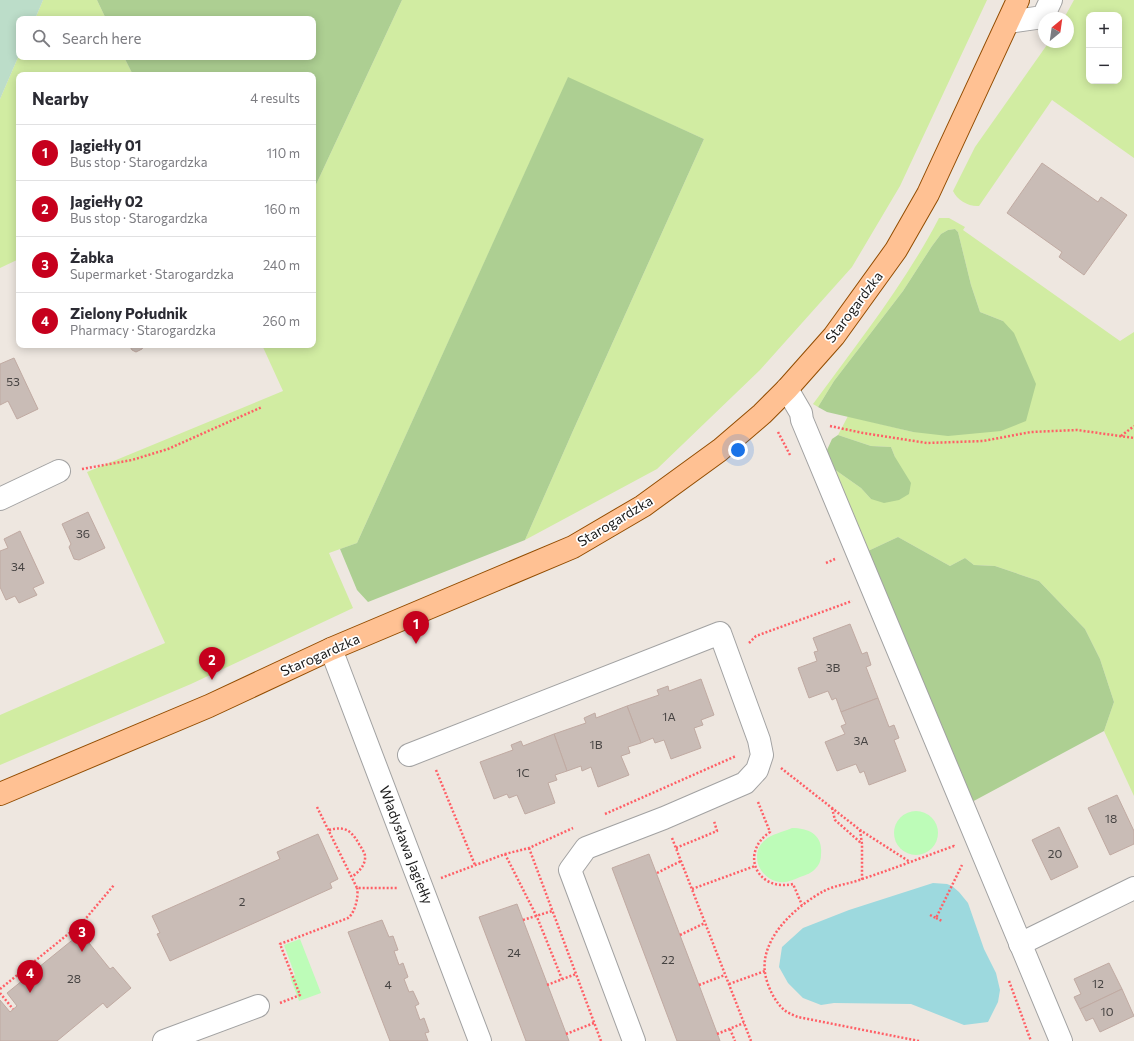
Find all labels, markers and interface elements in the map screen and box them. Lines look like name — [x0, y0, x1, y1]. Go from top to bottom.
north arrow — [1038, 12, 1074, 48]
map controls — [1086, 12, 1122, 84]
button: + — [1086, 12, 1122, 48]
search box — [16, 16, 316, 60]
icon: search — [30, 27, 52, 49]
text: Search here — [62, 29, 141, 47]
button: − — [1086, 48, 1122, 84]
text: Nearby — [32, 88, 89, 109]
text: 4 results — [250, 90, 300, 106]
text: Jagiełły 01 — [70, 136, 142, 154]
text: 1 — [42, 145, 48, 161]
text: 110 m — [267, 145, 300, 161]
text: Bus stop · Starogardzka — [70, 154, 208, 170]
text: Jagiełły 02 — [70, 192, 143, 210]
text: 2 — [41, 201, 49, 217]
text: 160 m — [264, 201, 300, 217]
text: Bus stop · Starogardzka — [70, 210, 208, 226]
text: Żabka — [70, 248, 114, 266]
text: 3 — [41, 257, 49, 273]
text: 240 m — [263, 257, 300, 273]
text: Supermarket · Starogardzka — [70, 266, 234, 282]
street label: Starogardzka — [821, 268, 886, 346]
text: Zielony Południk — [70, 304, 188, 322]
text: 4 — [41, 313, 49, 329]
text: 260 m — [263, 313, 300, 329]
text: Pharmacy · Starogardzka — [70, 322, 216, 338]
house number: 53 — [6, 374, 20, 388]
your location — [728, 440, 748, 460]
street label: Starogardzka — [574, 491, 656, 550]
house number: 36 — [76, 526, 90, 540]
house number: 34 — [11, 559, 25, 573]
pin: 1 — [403, 611, 429, 644]
street label: Starogardzka — [278, 629, 362, 680]
pin: 2 — [199, 647, 225, 680]
house number: 3B — [826, 660, 841, 674]
house number: 1A — [662, 709, 676, 723]
house number: 3A — [854, 733, 868, 747]
house number: 1B — [590, 737, 603, 751]
house number: 1C — [516, 765, 530, 779]
street label: Władysława Jagiełły — [376, 783, 437, 906]
house number: 18 — [1105, 811, 1117, 825]
house number: 20 — [1048, 846, 1062, 860]
house number: 2 — [239, 894, 246, 908]
pin: 3 — [69, 919, 95, 952]
house number: 24 — [507, 945, 521, 959]
house number: 22 — [661, 952, 675, 966]
pin: 4 — [17, 960, 43, 993]
house number: 28 — [67, 971, 81, 985]
house number: 12 — [1092, 976, 1104, 990]
house number: 4 — [384, 977, 392, 991]
house number: 10 — [1101, 1004, 1114, 1018]

